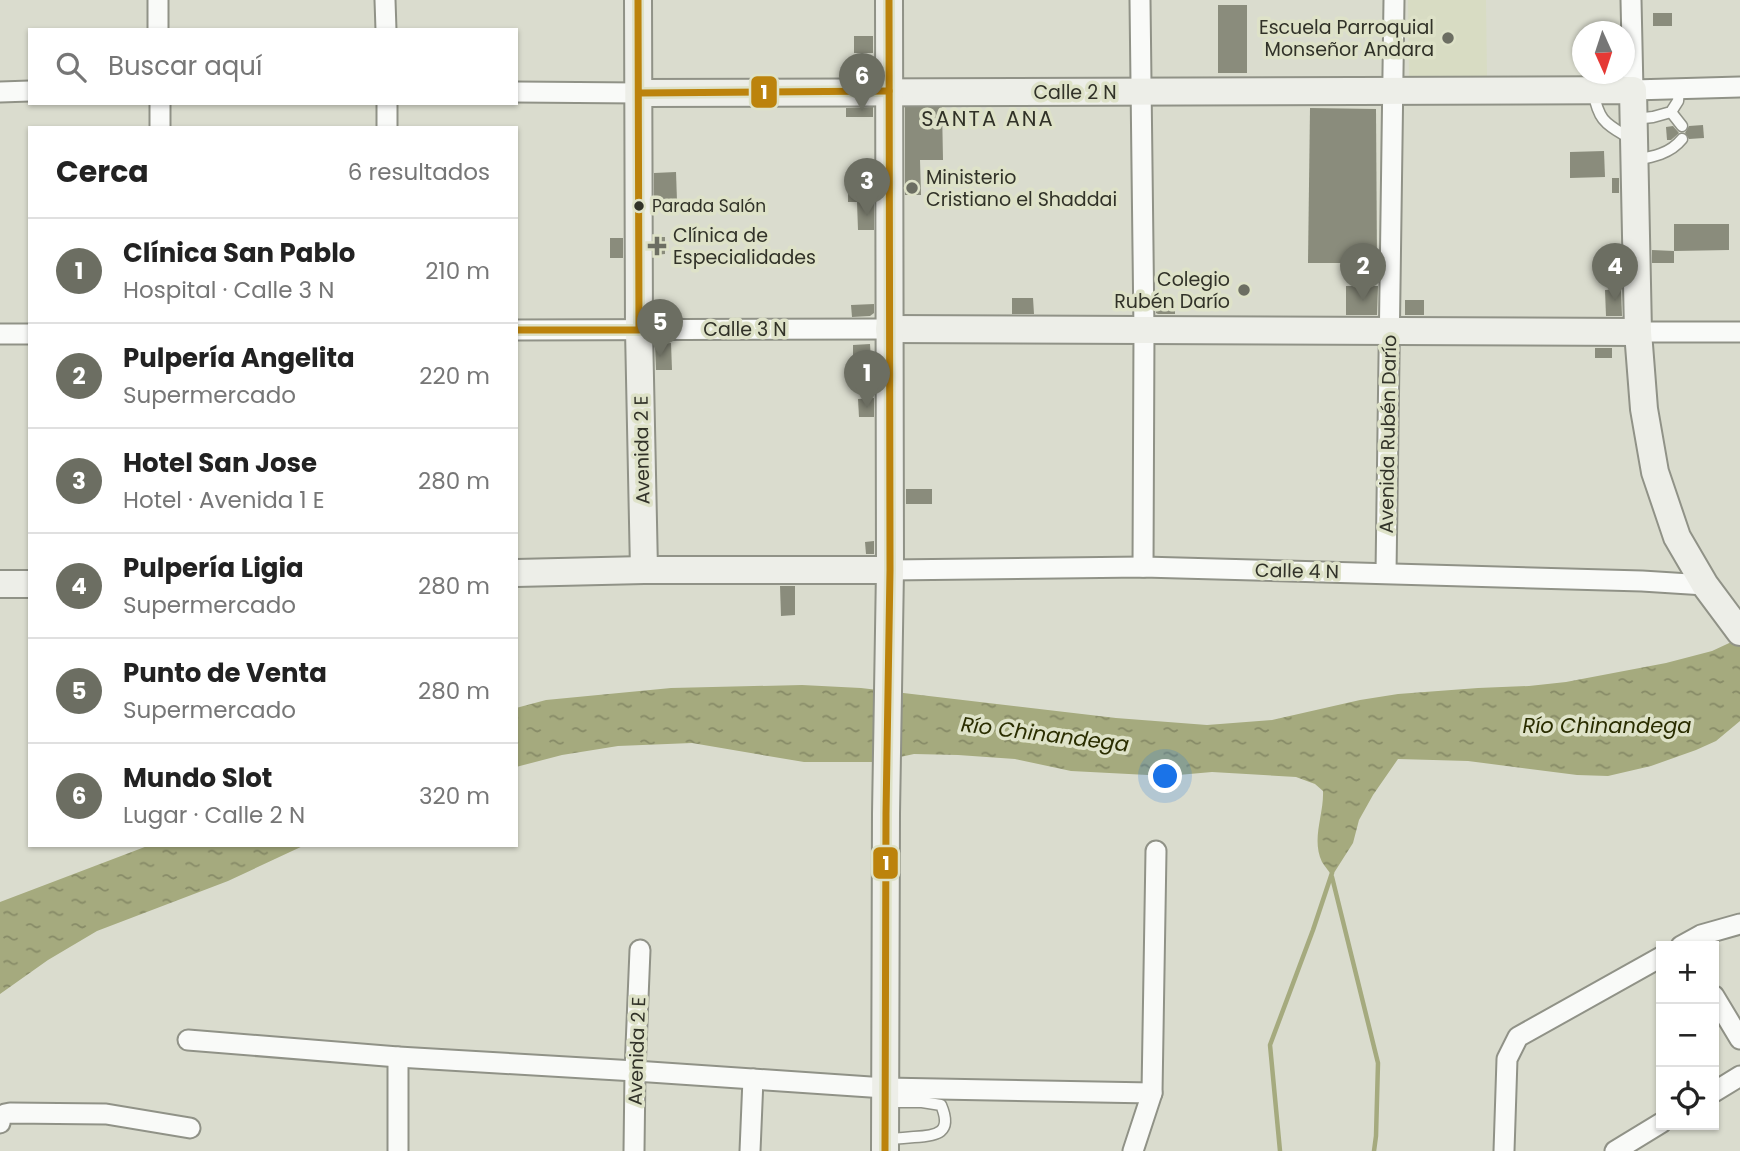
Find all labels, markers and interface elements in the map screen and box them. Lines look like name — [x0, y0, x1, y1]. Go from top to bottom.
place label: Escuela Parroquial Monseñor Andara — [1259, 14, 1434, 63]
north arrow — [1572, 21, 1635, 84]
search box — [28, 28, 518, 105]
marker: Escuela Parroquial Monseñor Andara — [1440, 30, 1456, 46]
icon: search — [52, 48, 90, 86]
text: Buscar aquí — [108, 48, 262, 84]
pin: 6 — [839, 53, 885, 111]
line badge: 1 — [750, 75, 778, 109]
text: 1 — [760, 79, 768, 106]
street label: Calle 2 N — [1033, 79, 1117, 106]
district label: SANTA ANA — [921, 104, 1055, 133]
text: Cerca — [56, 150, 149, 193]
text: 6 resultados — [348, 156, 490, 188]
pin: 3 — [844, 158, 890, 216]
place label: Ministerio Cristiano el Shaddai — [926, 164, 1117, 213]
marker: Ministerio Cristiano el Shaddai — [904, 180, 920, 196]
place label: Parada Salón — [652, 194, 766, 218]
marker: Parada Salón — [632, 199, 646, 213]
place label: Clínica de Especialidades — [673, 222, 816, 271]
text: Clínica San Pablo — [123, 235, 355, 271]
marker: Clínica de Especialidades — [647, 236, 667, 256]
pin: 2 — [1340, 243, 1386, 301]
pin: 4 — [1592, 243, 1638, 301]
text: 1 — [75, 255, 83, 287]
text: 210 m — [425, 255, 490, 287]
place label: Colegio Rubén Darío — [1114, 266, 1230, 315]
text: Hospital · Calle 3 N — [123, 274, 334, 306]
marker: Colegio Rubén Darío — [1236, 282, 1252, 298]
pin: 5 — [637, 299, 683, 357]
street label: Calle 3 N — [703, 316, 787, 343]
street label: Avenida Rubén Darío — [1373, 334, 1403, 534]
text: Pulpería Angelita — [123, 340, 355, 376]
pin: 1 — [844, 350, 890, 408]
text: 2 — [72, 360, 86, 392]
text: 220 m — [419, 360, 490, 392]
text: Supermercado — [123, 379, 296, 411]
street label: Avenida 2 E — [628, 395, 656, 505]
text: Hotel San Jose — [123, 445, 317, 481]
text: 3 — [72, 465, 86, 497]
text: 280 m — [418, 465, 490, 497]
text: Hotel · Avenida 1 E — [123, 484, 325, 516]
text: Pulpería Ligia — [123, 550, 304, 586]
street label: Calle 4 N — [1255, 557, 1339, 585]
text: 4 — [71, 570, 87, 602]
text: 280 m — [418, 570, 490, 602]
text: Supermercado — [123, 589, 296, 621]
text: Punto de Venta — [123, 655, 327, 691]
text: 5 — [72, 675, 86, 707]
text: 280 m — [418, 675, 490, 707]
text: Supermercado — [123, 694, 296, 726]
water label: Río Chinandega — [959, 709, 1131, 759]
water label: Río Chinandega — [1522, 711, 1692, 740]
your location — [1148, 759, 1182, 793]
text: Mundo Slot — [123, 760, 272, 796]
text: 6 — [72, 780, 86, 812]
text: 320 m — [419, 780, 490, 812]
text: Lugar · Calle 2 N — [123, 799, 305, 831]
line badge: 1 — [872, 846, 899, 880]
text: 1 — [882, 850, 890, 877]
map controls — [1656, 941, 1719, 1130]
button: + — [1656, 941, 1719, 1004]
street label: Avenida 2 E — [622, 996, 652, 1106]
button: − — [1656, 1004, 1719, 1067]
button: locate — [1656, 1067, 1719, 1130]

